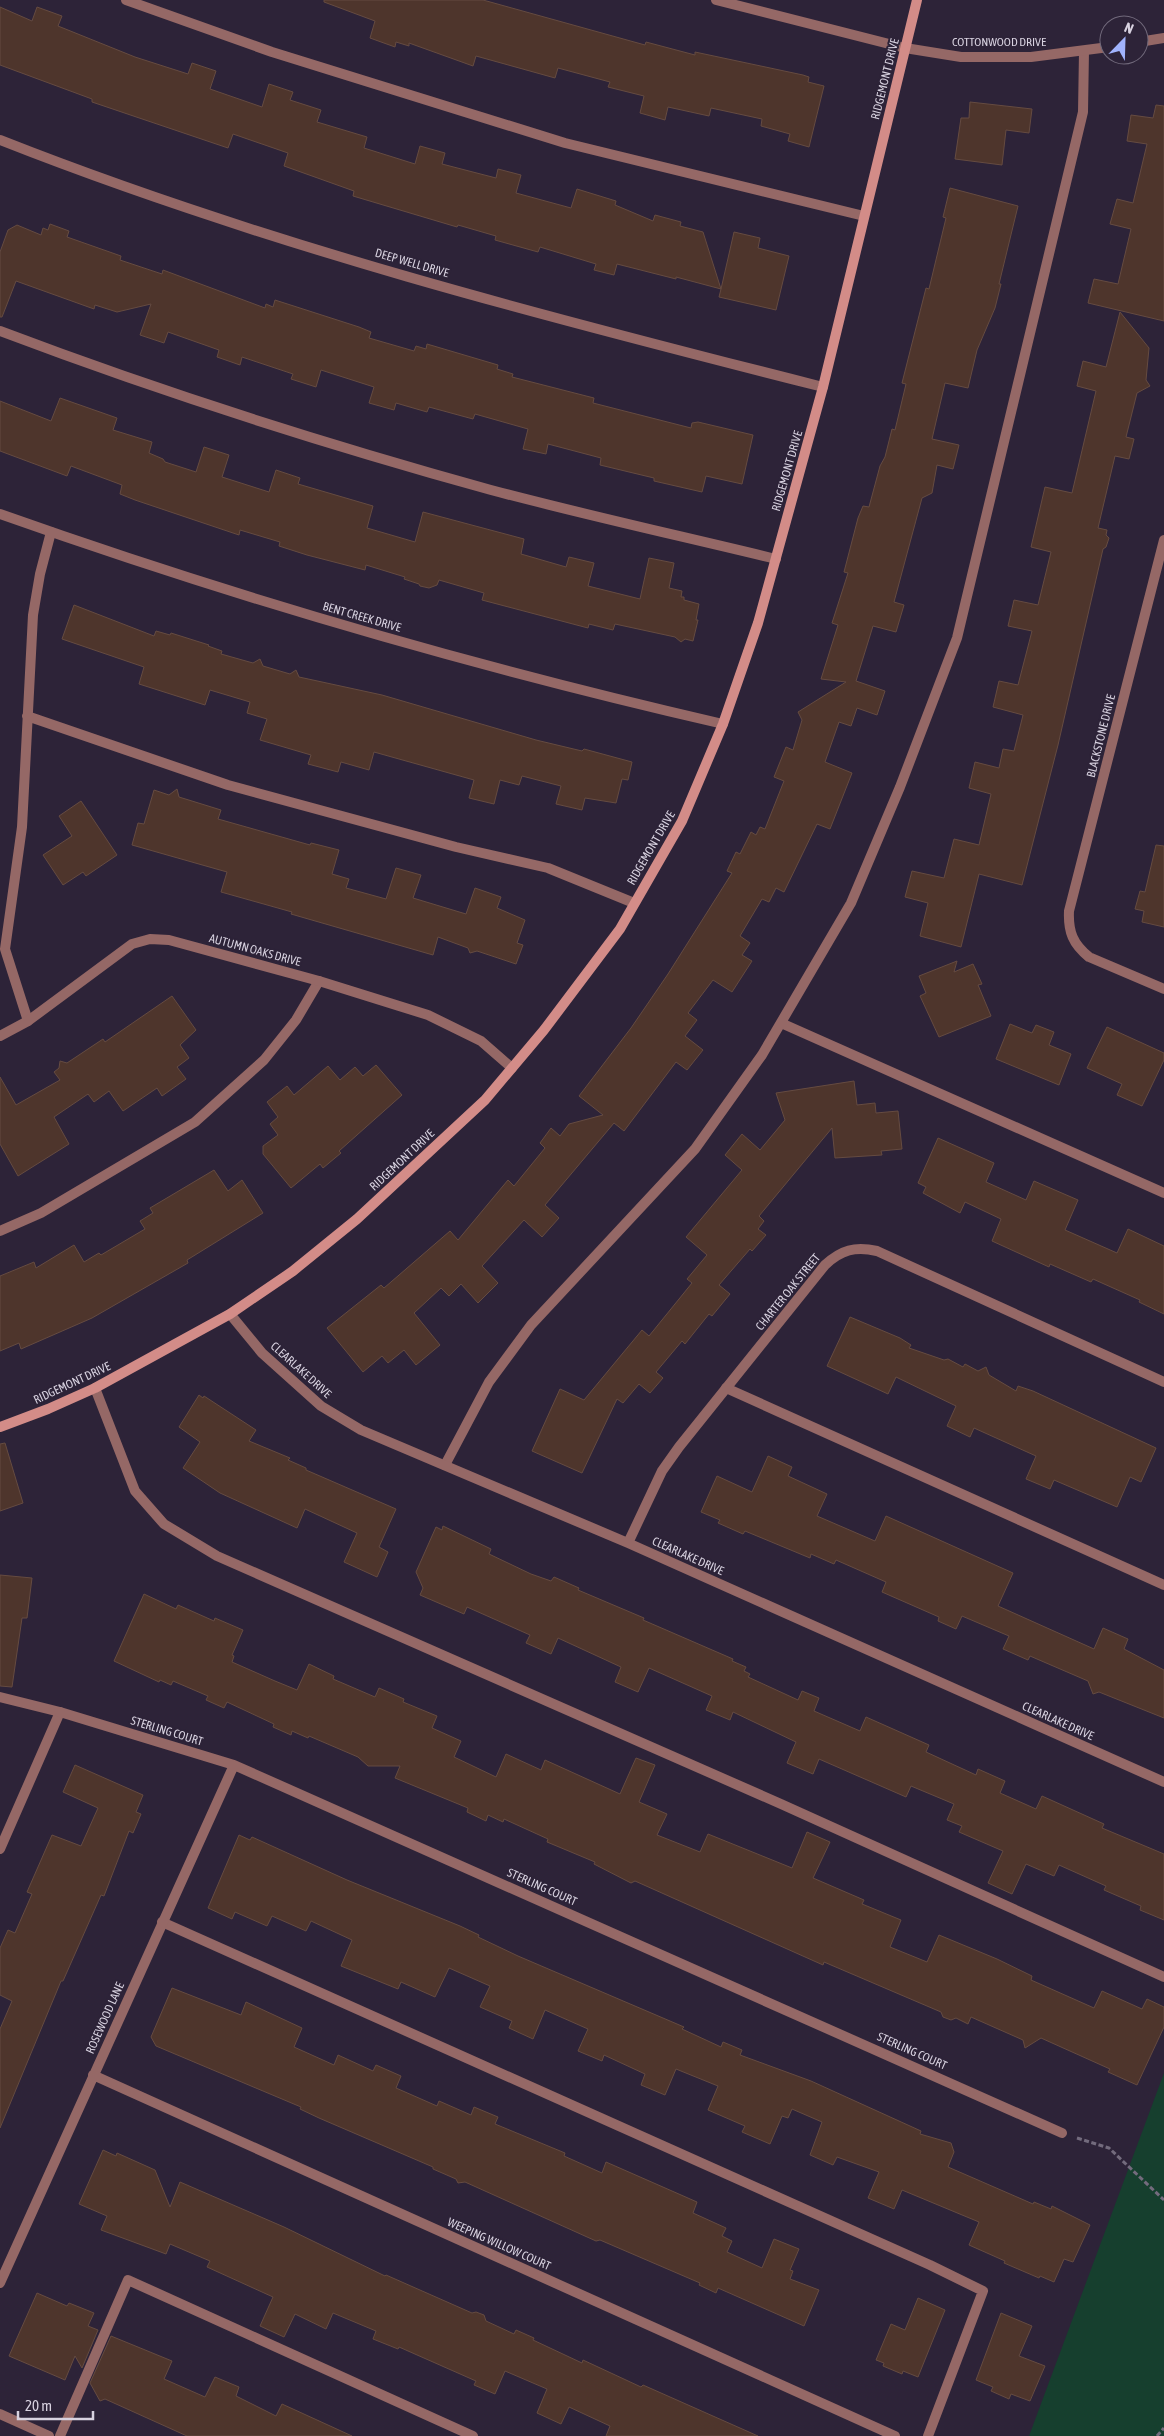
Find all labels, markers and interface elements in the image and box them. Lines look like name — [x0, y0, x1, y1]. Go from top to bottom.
north arrow — [1099, 15, 1149, 65]
text: N — [1122, 19, 1136, 37]
street label: COTTONWOOD DRIVE — [952, 35, 1046, 49]
street label: RIDGEMONT DRIVE — [868, 37, 902, 121]
street label: DEEP WELL DRIVE — [374, 246, 450, 280]
street label: RIDGEMONT DRIVE — [769, 429, 805, 513]
street label: BENT CREEK DRIVE — [321, 599, 403, 635]
street label: BLACKSTONE DRIVE — [1084, 693, 1118, 779]
street label: RIDGEMONT DRIVE — [624, 809, 678, 887]
street label: AUTUMN OAKS DRIVE — [208, 931, 302, 969]
street label: RIDGEMONT DRIVE — [367, 1127, 437, 1193]
street label: CHARTER OAK STREET — [753, 1250, 824, 1333]
street label: CLEARLAKE DRIVE — [268, 1339, 334, 1401]
street label: RIDGEMONT DRIVE — [31, 1359, 113, 1407]
street label: CLEARLAKE DRIVE — [650, 1534, 726, 1578]
street label: CLEARLAKE DRIVE — [1020, 1699, 1096, 1743]
street label: STERLING COURT — [129, 1713, 205, 1749]
street label: STERLING COURT — [505, 1865, 580, 1909]
street label: ROSEWOOD LANE — [83, 1980, 127, 2056]
street label: STERLING COURT — [875, 2029, 950, 2073]
street label: WEEPING WILLOW COURT — [445, 2215, 553, 2273]
scale bar — [18, 2388, 92, 2420]
text: 20 m — [25, 2397, 52, 2414]

